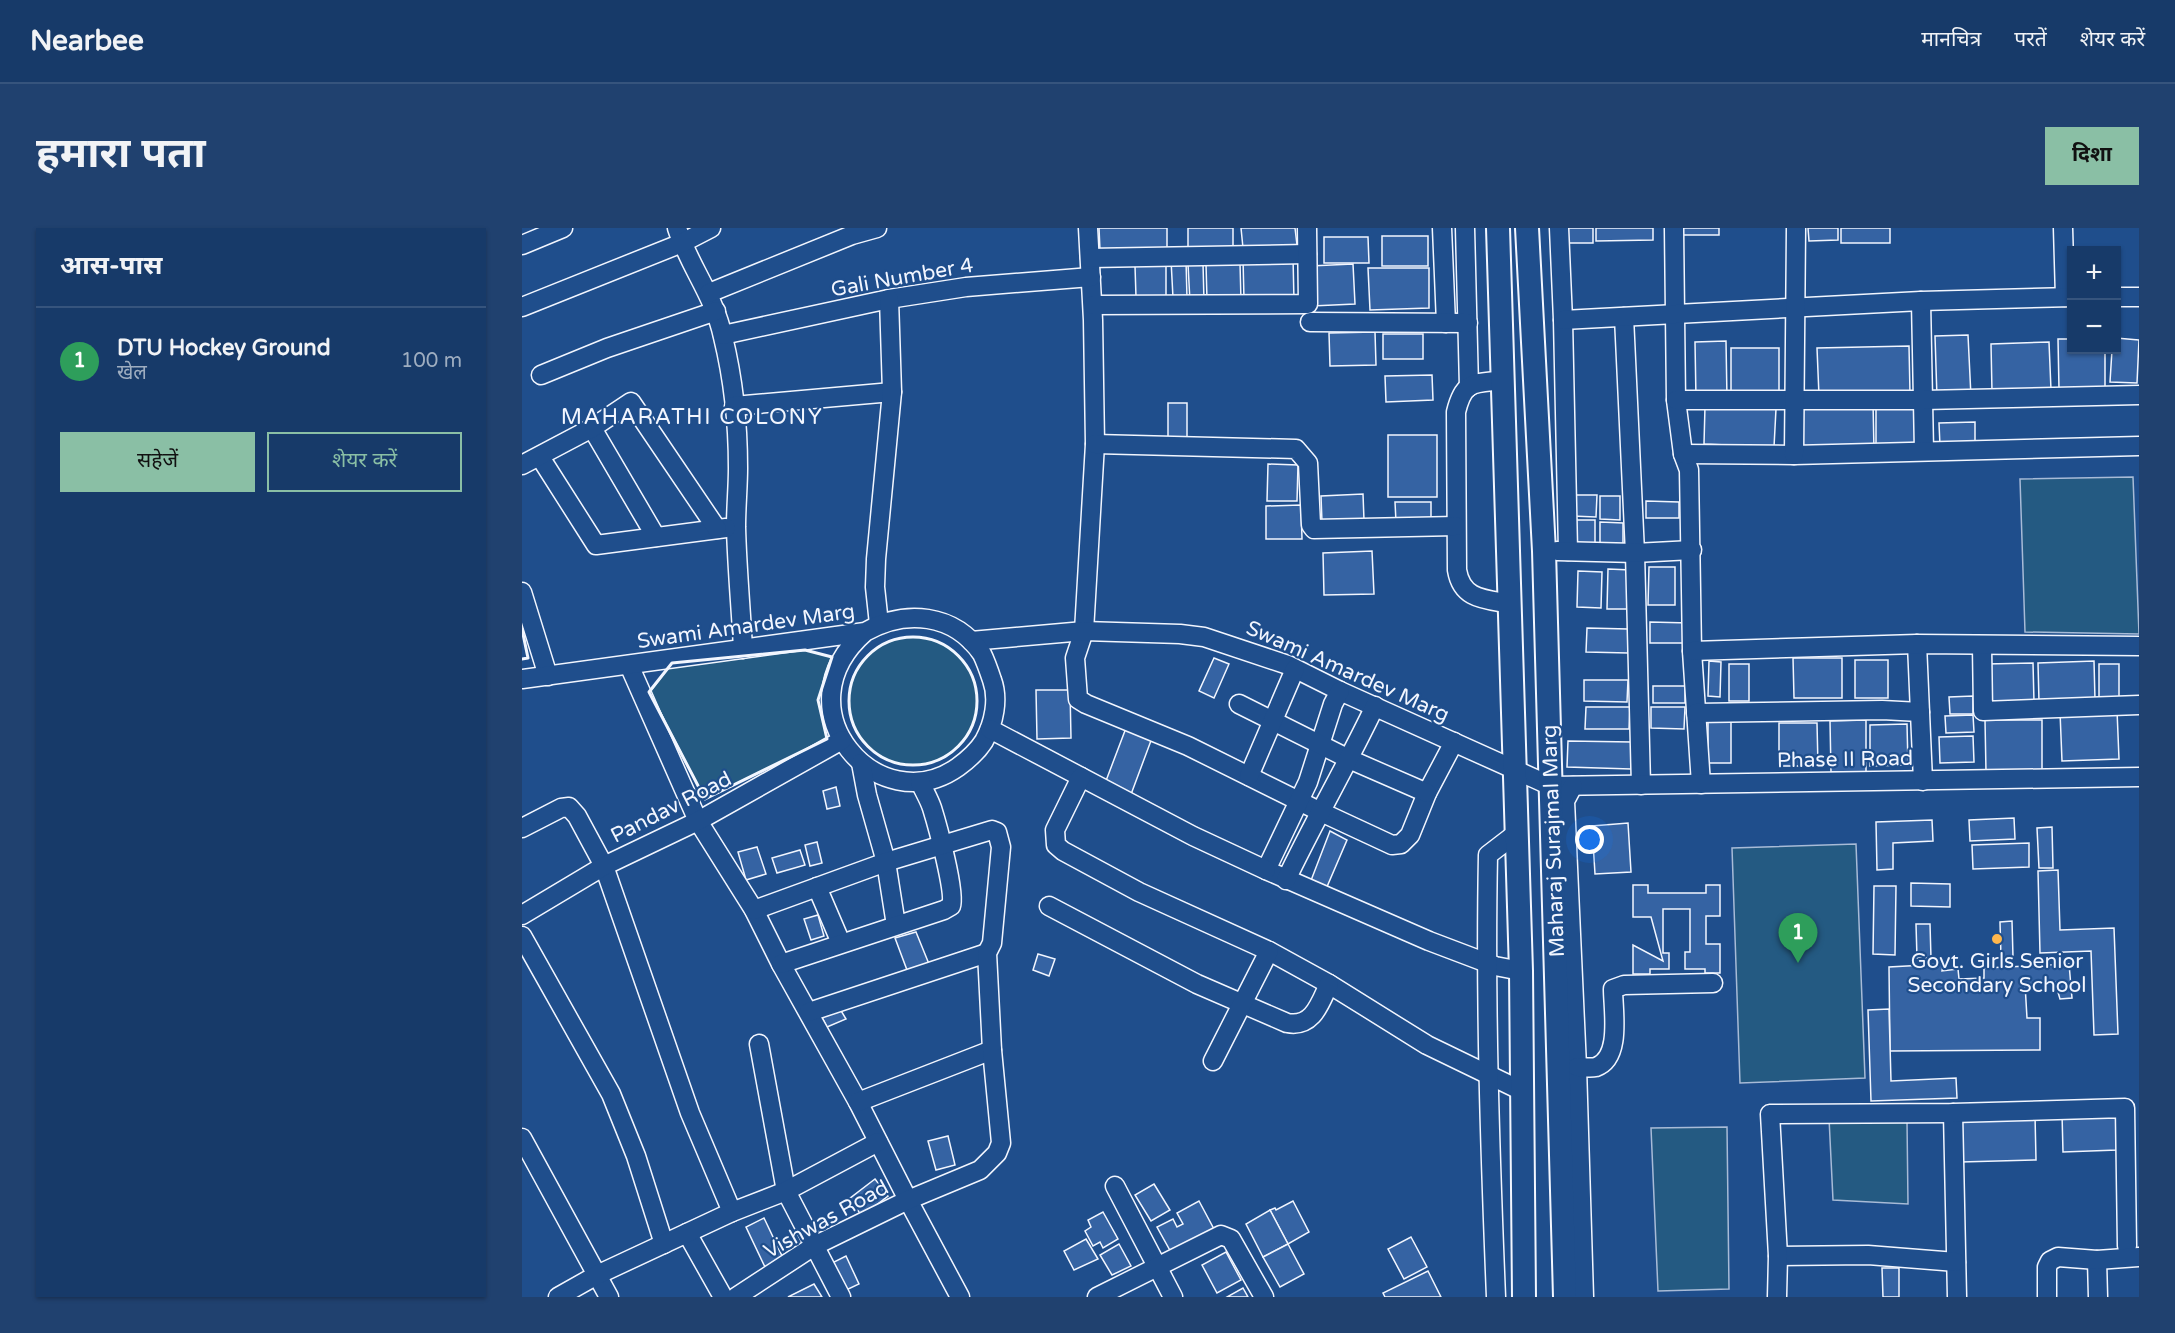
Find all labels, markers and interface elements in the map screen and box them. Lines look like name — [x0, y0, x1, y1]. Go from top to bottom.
text: Nearbee — [30, 24, 144, 58]
text: मानचित्र — [1921, 27, 1981, 52]
text: परतें — [2014, 27, 2047, 52]
text: शेयर करें — [2080, 27, 2145, 52]
button: दिशा — [2045, 127, 2139, 185]
text: हमारा पता — [36, 128, 206, 179]
map controls — [2067, 246, 2121, 354]
button: + — [2067, 246, 2121, 300]
text: आस-पास — [60, 250, 162, 281]
street label: Gali Number 4 — [829, 253, 975, 302]
button: − — [2067, 300, 2121, 354]
text: DTU Hockey Ground — [117, 335, 331, 361]
text: 1 — [73, 349, 86, 373]
text: 100 m — [401, 349, 462, 373]
text: खेल — [117, 361, 147, 385]
district label: MAHARATHI COLONY — [561, 404, 823, 430]
button: सहेजें — [60, 432, 255, 492]
button: शेयर करें — [267, 432, 462, 492]
street label: Swami Amardev Marg — [636, 599, 857, 654]
street label: Swami Amardev Marg — [1242, 615, 1453, 728]
street label: Maharaj Surajmal Marg — [1537, 724, 1570, 958]
street label: Phase II Road — [1777, 746, 1913, 773]
street label: Pandav Road — [607, 766, 736, 849]
your location — [1575, 825, 1604, 854]
pin: 1 — [1778, 914, 1818, 963]
marker: Govt. Girls Senior Secondary School — [1990, 932, 2004, 946]
place label: Govt. Girls Senior Secondary School — [1907, 949, 2087, 998]
street label: Vishwas Road — [759, 1175, 893, 1264]

